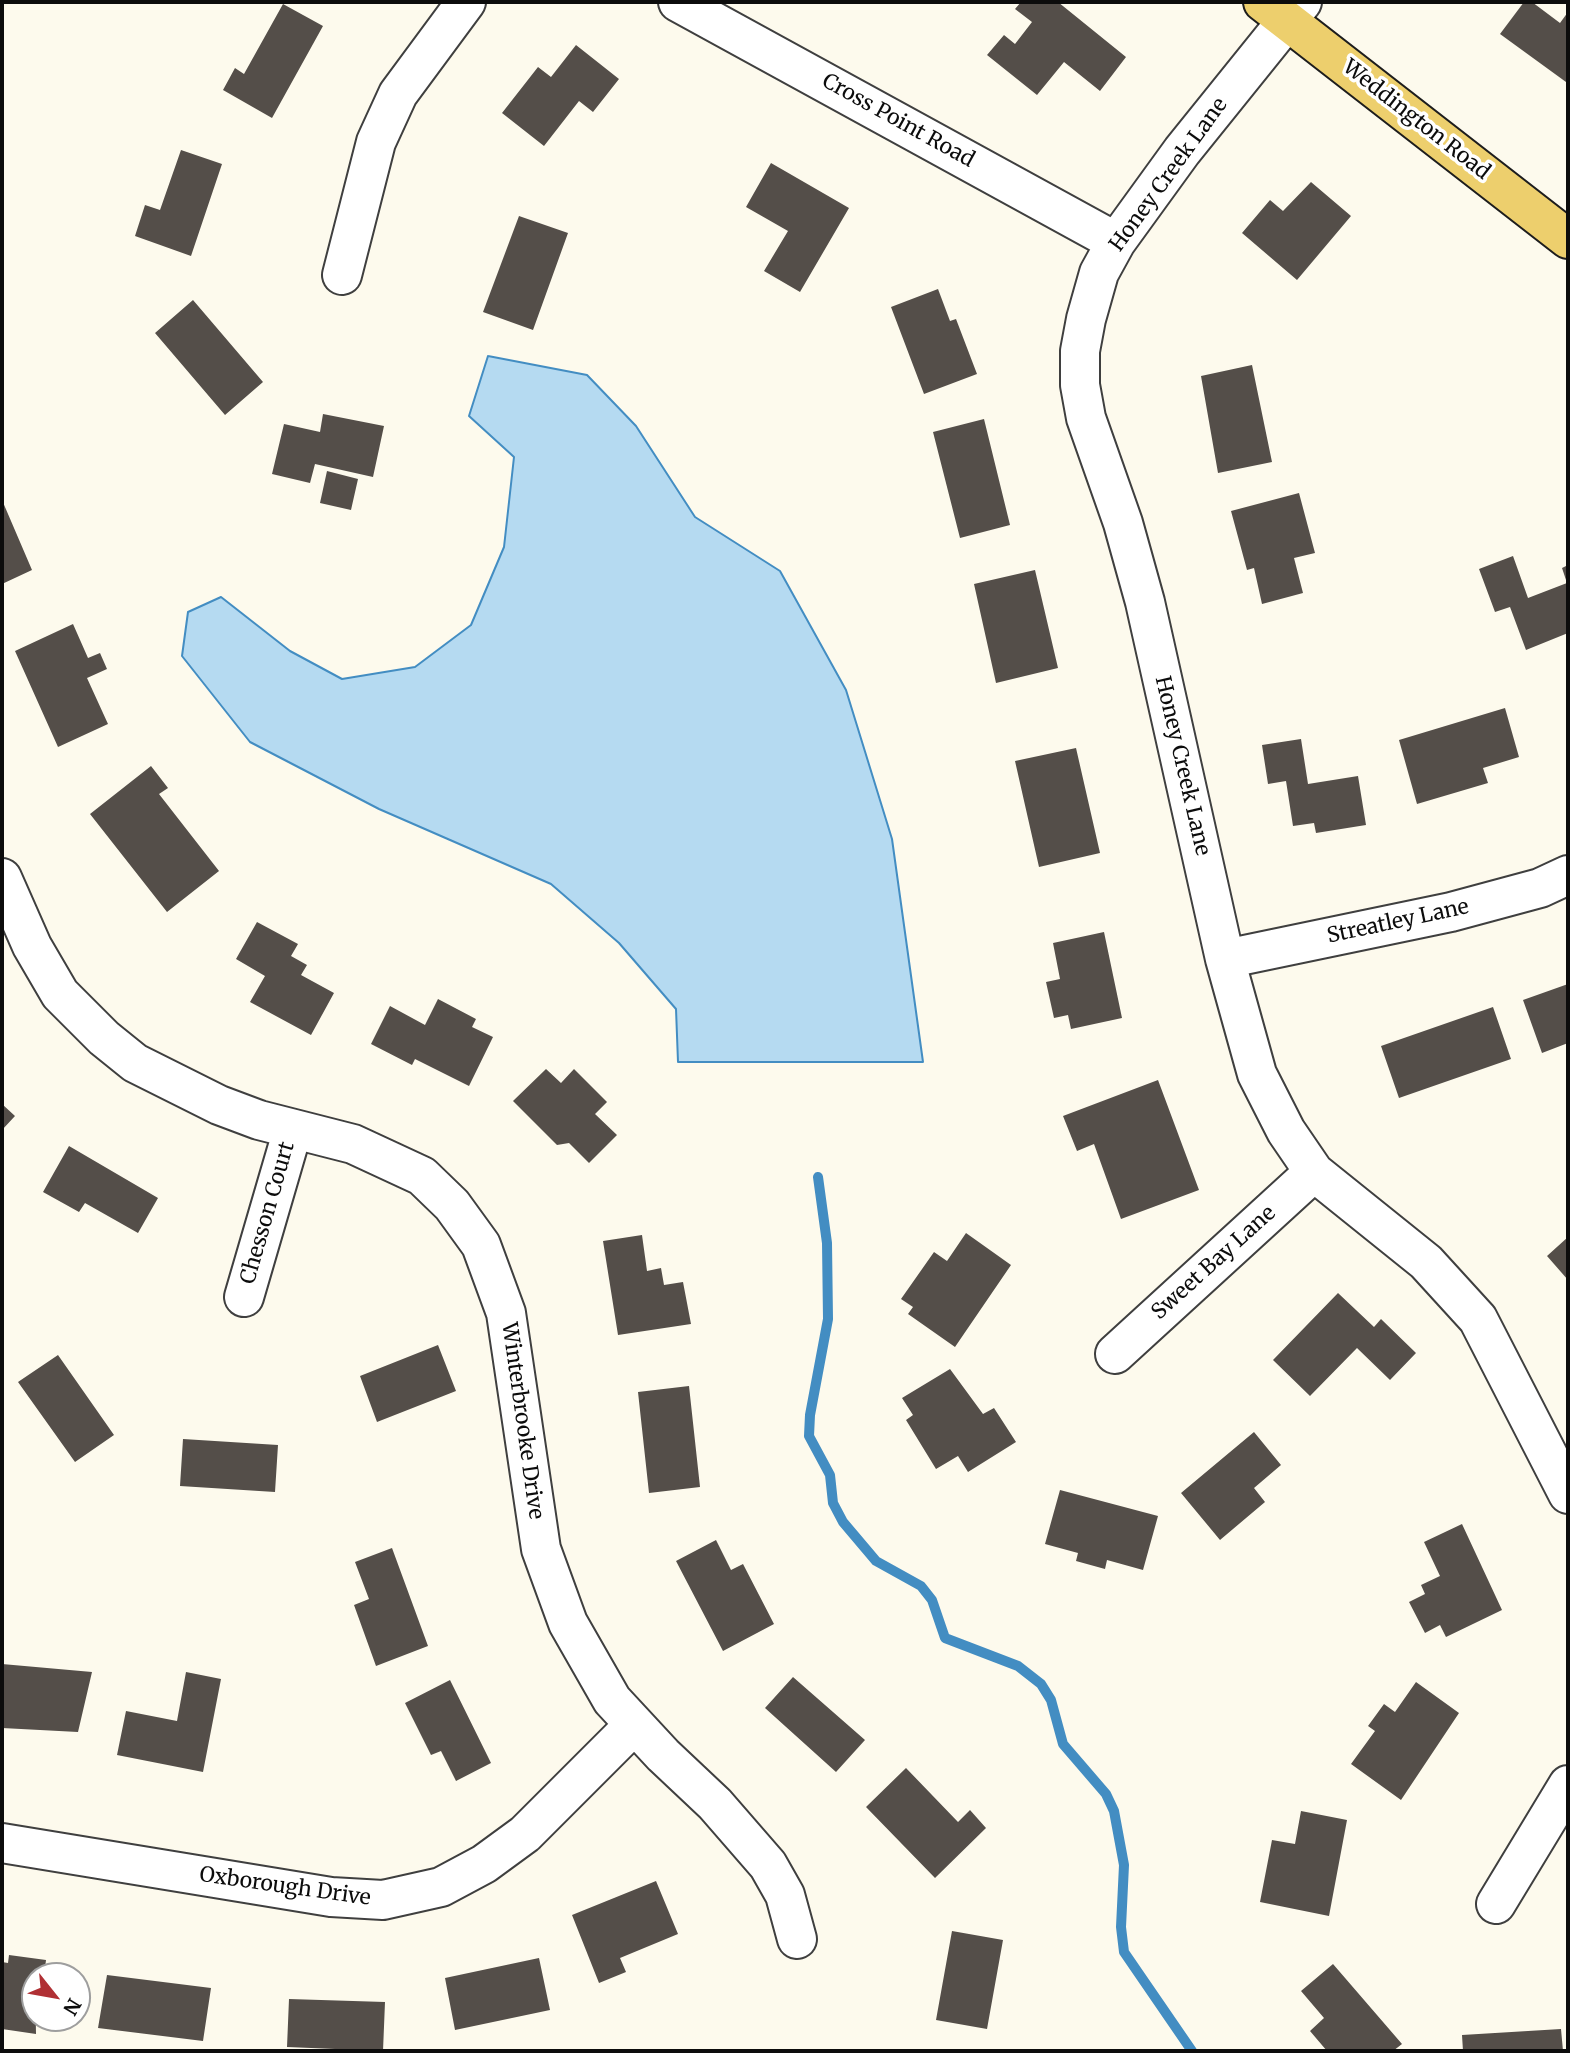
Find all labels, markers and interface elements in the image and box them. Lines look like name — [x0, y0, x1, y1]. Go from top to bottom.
street label: Weddington Road — [1337, 55, 1495, 185]
street label: Cross Point Road — [818, 69, 978, 173]
street label: Honey Creek Lane — [1105, 93, 1233, 257]
street label: Honey Creek Lane — [1149, 674, 1215, 858]
street label: Streatley Lane — [1325, 895, 1471, 949]
street label: Chesson Court — [236, 1139, 300, 1287]
street label: Sweet Bay Lane — [1147, 1201, 1281, 1325]
street label: Winterbrooke Drive — [496, 1321, 548, 1521]
street label: Oxborough Drive — [198, 1863, 372, 1911]
north arrow — [21, 1962, 91, 2032]
text: N — [58, 1994, 86, 2019]

